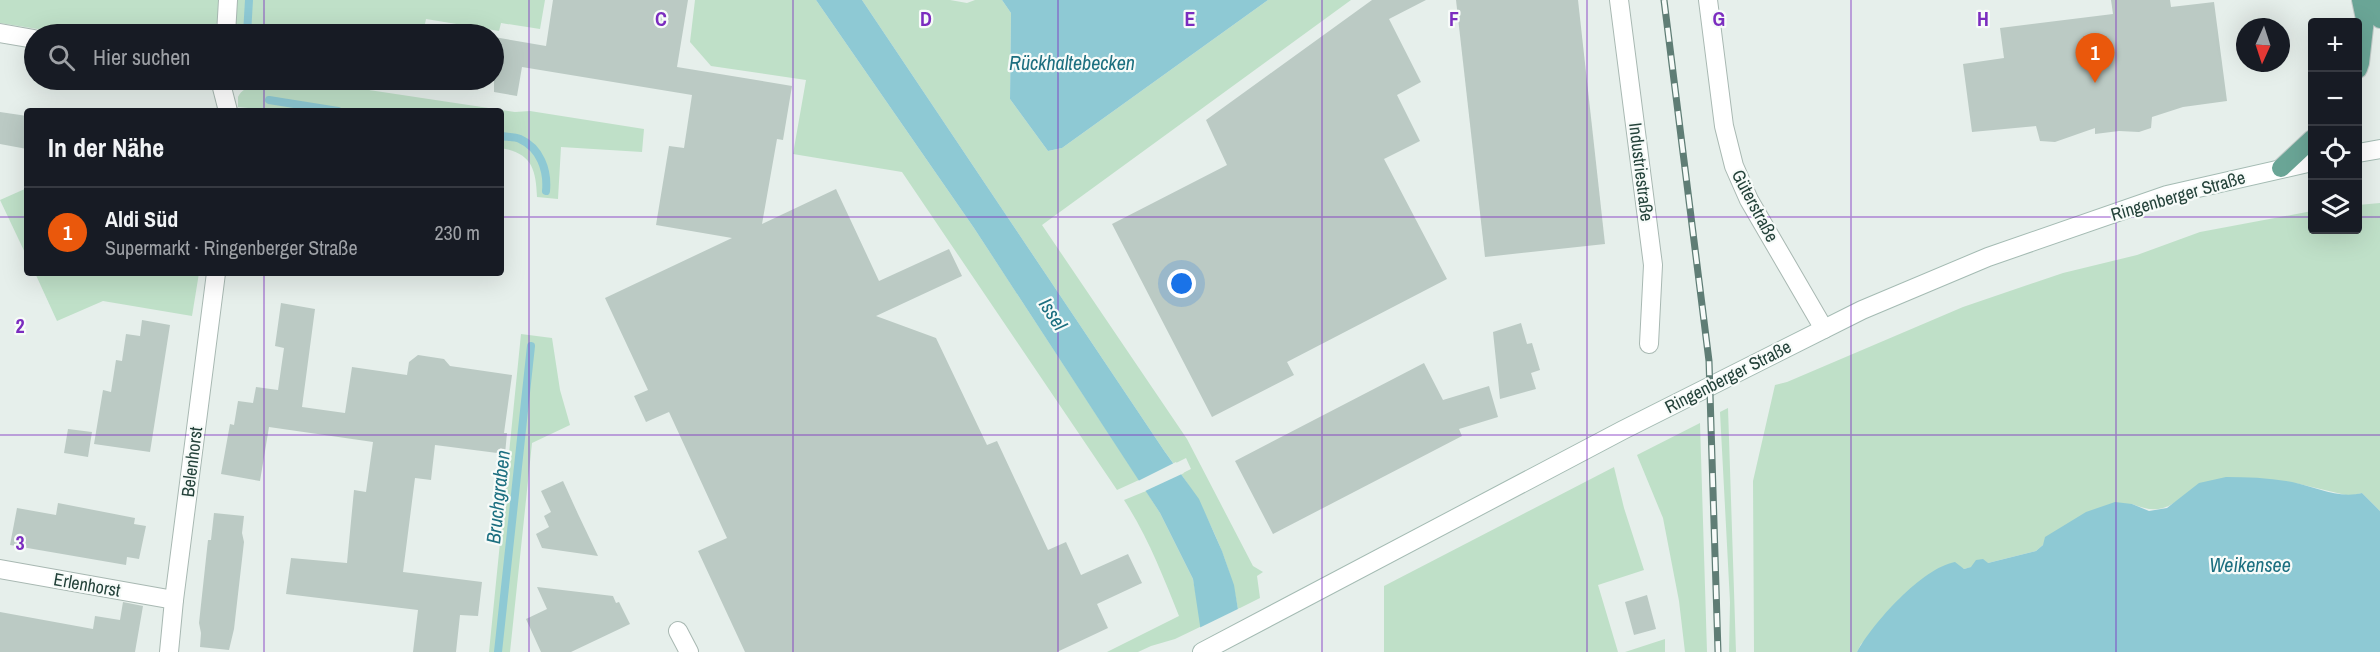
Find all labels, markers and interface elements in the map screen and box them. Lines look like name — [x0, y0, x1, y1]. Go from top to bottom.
text: C — [655, 5, 667, 32]
text: D — [920, 5, 932, 32]
text: E — [1185, 5, 1196, 32]
text: F — [1449, 5, 1459, 32]
text: G — [1713, 5, 1725, 32]
text: H — [1977, 5, 1989, 32]
north arrow — [2236, 18, 2290, 72]
map controls — [2308, 18, 2362, 234]
button: + — [2308, 18, 2362, 72]
search box — [24, 24, 504, 90]
pin: 1 — [2076, 34, 2114, 83]
icon: search — [45, 41, 78, 74]
text: Hier suchen — [93, 42, 190, 72]
water label: Rückhaltebecken — [1009, 49, 1135, 76]
button: − — [2308, 72, 2362, 126]
street label: Industriestraße — [1623, 121, 1660, 223]
button: locate — [2308, 126, 2362, 180]
text: In der Nähe — [48, 130, 164, 165]
street label: Ringenberger Straße — [2108, 164, 2248, 227]
street label: Güterstraße — [1726, 165, 1785, 246]
button: layers — [2308, 180, 2362, 234]
text: Aldi Süd — [105, 204, 178, 234]
text: 1 — [63, 219, 72, 246]
text: 230 m — [434, 219, 480, 246]
text: Supermarkt · Ringenberger Straße — [105, 234, 358, 261]
your location — [1167, 269, 1196, 298]
water label: Issel — [1033, 292, 1074, 336]
text: 2 — [15, 312, 25, 339]
street label: Ringenberger Straße — [1660, 334, 1795, 419]
street label: Belenhorst — [175, 425, 208, 498]
water label: Bruchgraben — [479, 449, 516, 545]
text: 3 — [15, 529, 25, 556]
water label: Weikensee — [2209, 551, 2291, 578]
street label: Erlenhorst — [52, 566, 122, 603]

